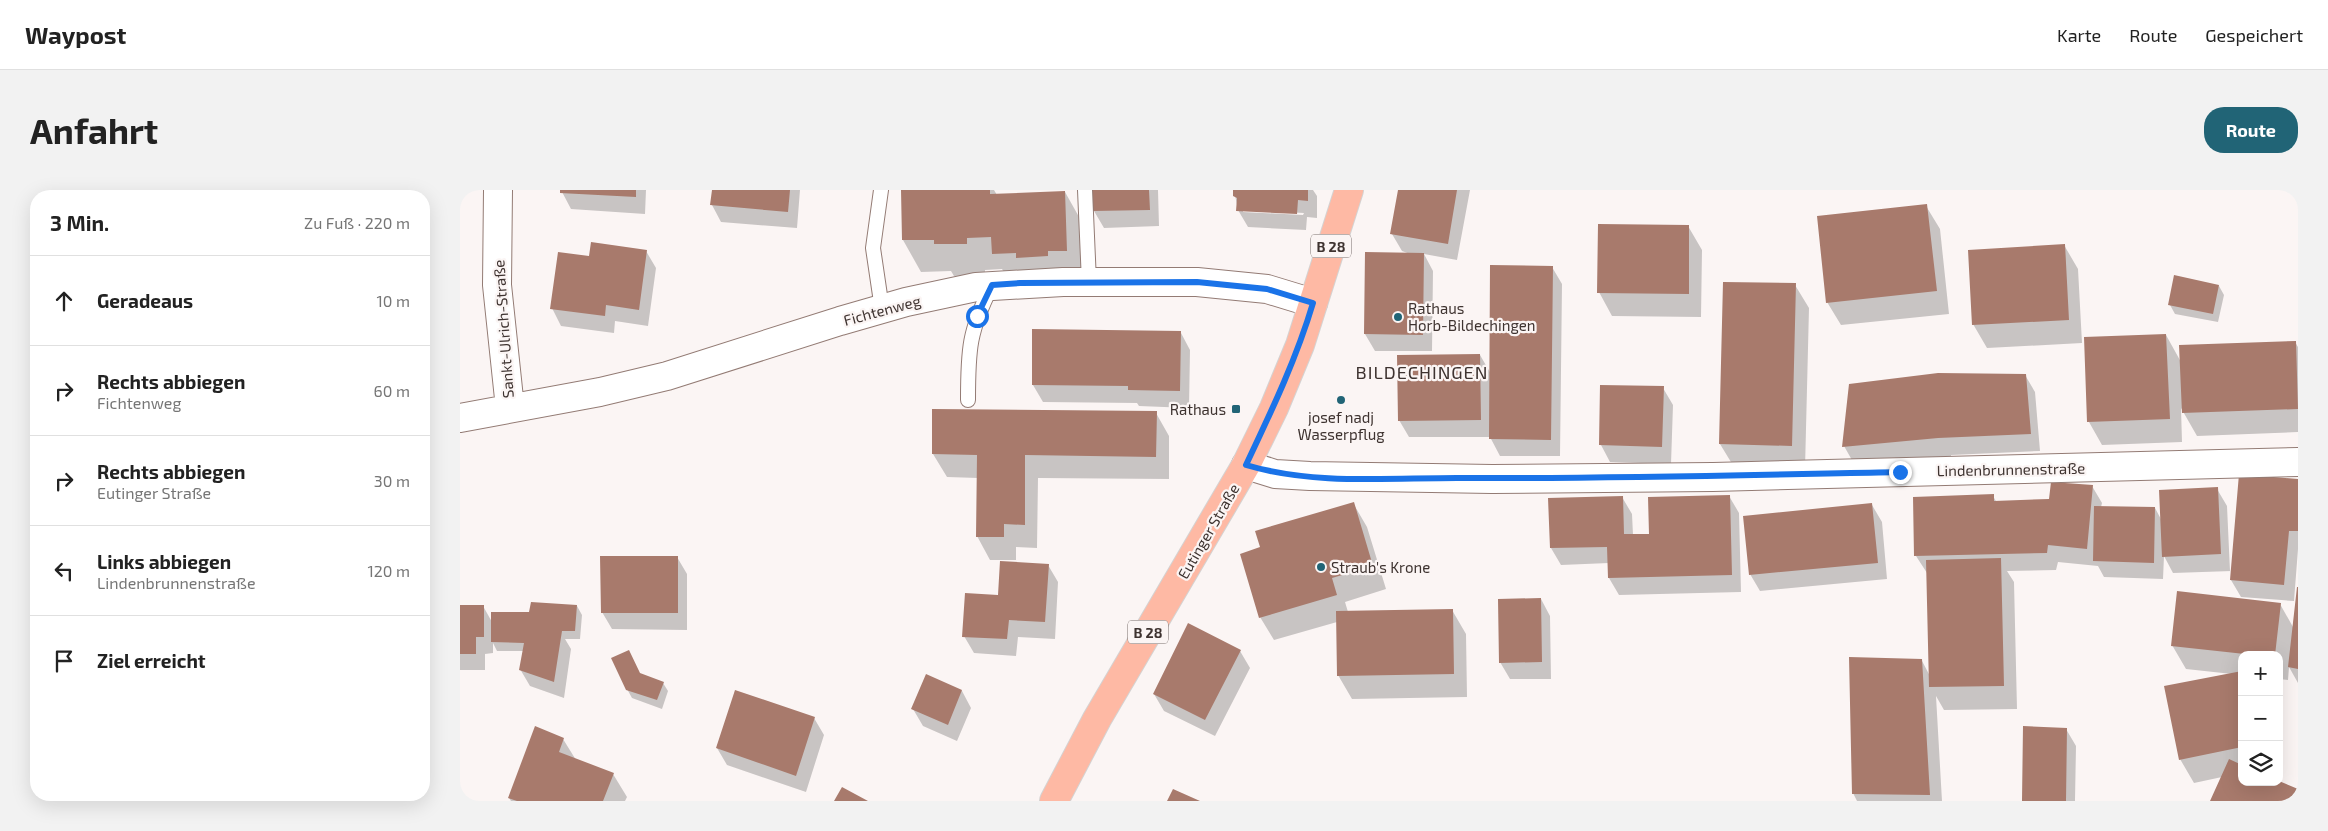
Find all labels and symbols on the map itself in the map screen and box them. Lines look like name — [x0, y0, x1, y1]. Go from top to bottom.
road number: B 28 — [1311, 234, 1351, 258]
street label: Sankt-Ulrich-Straße — [489, 259, 517, 399]
street label: Fichtenweg — [841, 291, 923, 329]
place label: Rathaus Horb-Bildechingen — [1408, 299, 1536, 334]
route start — [966, 305, 989, 328]
marker: Rathaus Horb-Bildechingen — [1392, 311, 1404, 323]
district label: BILDECHINGEN — [1356, 361, 1488, 383]
marker: josef nadj Wasserpflug — [1335, 394, 1347, 406]
place label: Rathaus — [1170, 400, 1226, 418]
marker: Rathaus — [1230, 403, 1242, 415]
place label: josef nadj Wasserpflug — [1297, 408, 1385, 443]
street label: Lindenbrunnenstraße — [1937, 459, 2085, 479]
route end — [1889, 461, 1912, 484]
street label: Eutinger Straße — [1173, 480, 1243, 582]
place label: Straub's Krone — [1331, 558, 1430, 576]
marker: Straub's Krone — [1315, 561, 1327, 573]
road number: B 28 — [1128, 621, 1168, 644]

